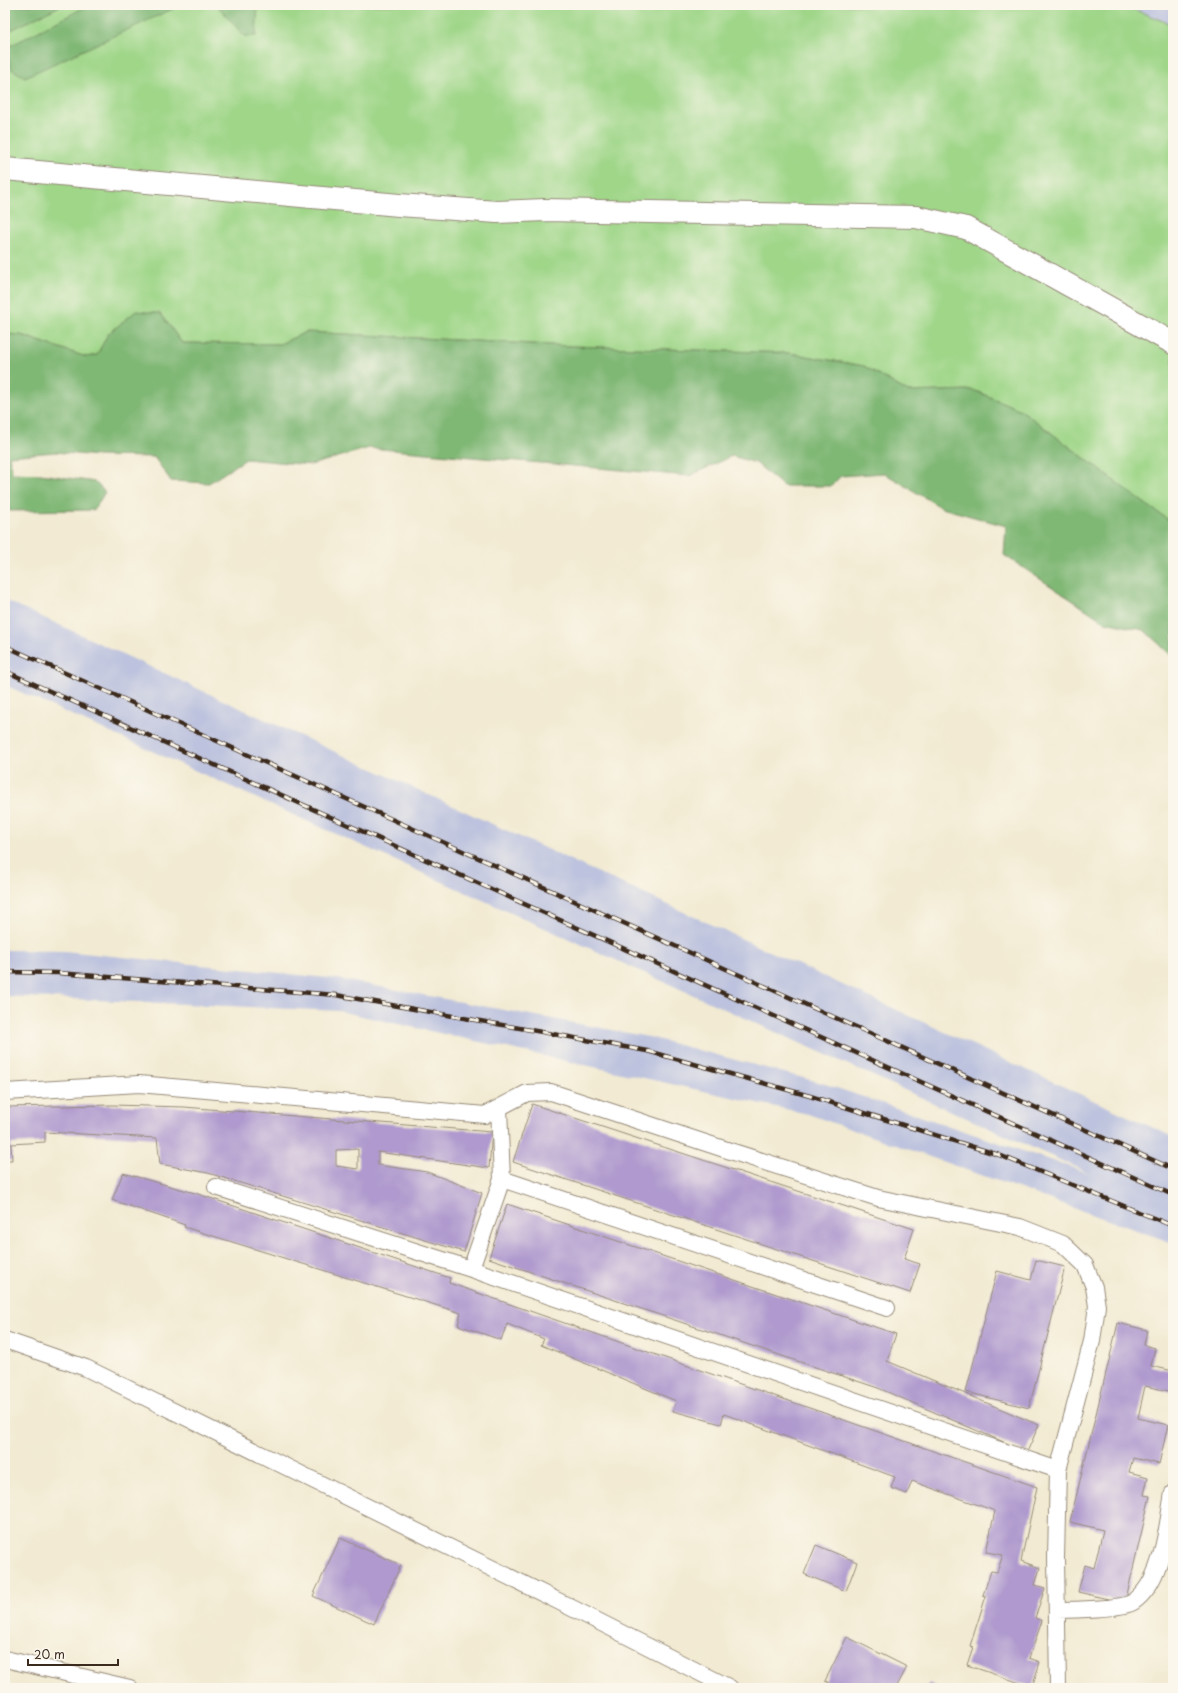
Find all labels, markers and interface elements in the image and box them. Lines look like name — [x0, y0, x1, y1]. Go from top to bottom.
scale bar — [28, 1641, 118, 1667]
text: 20 m — [34, 1645, 65, 1663]

